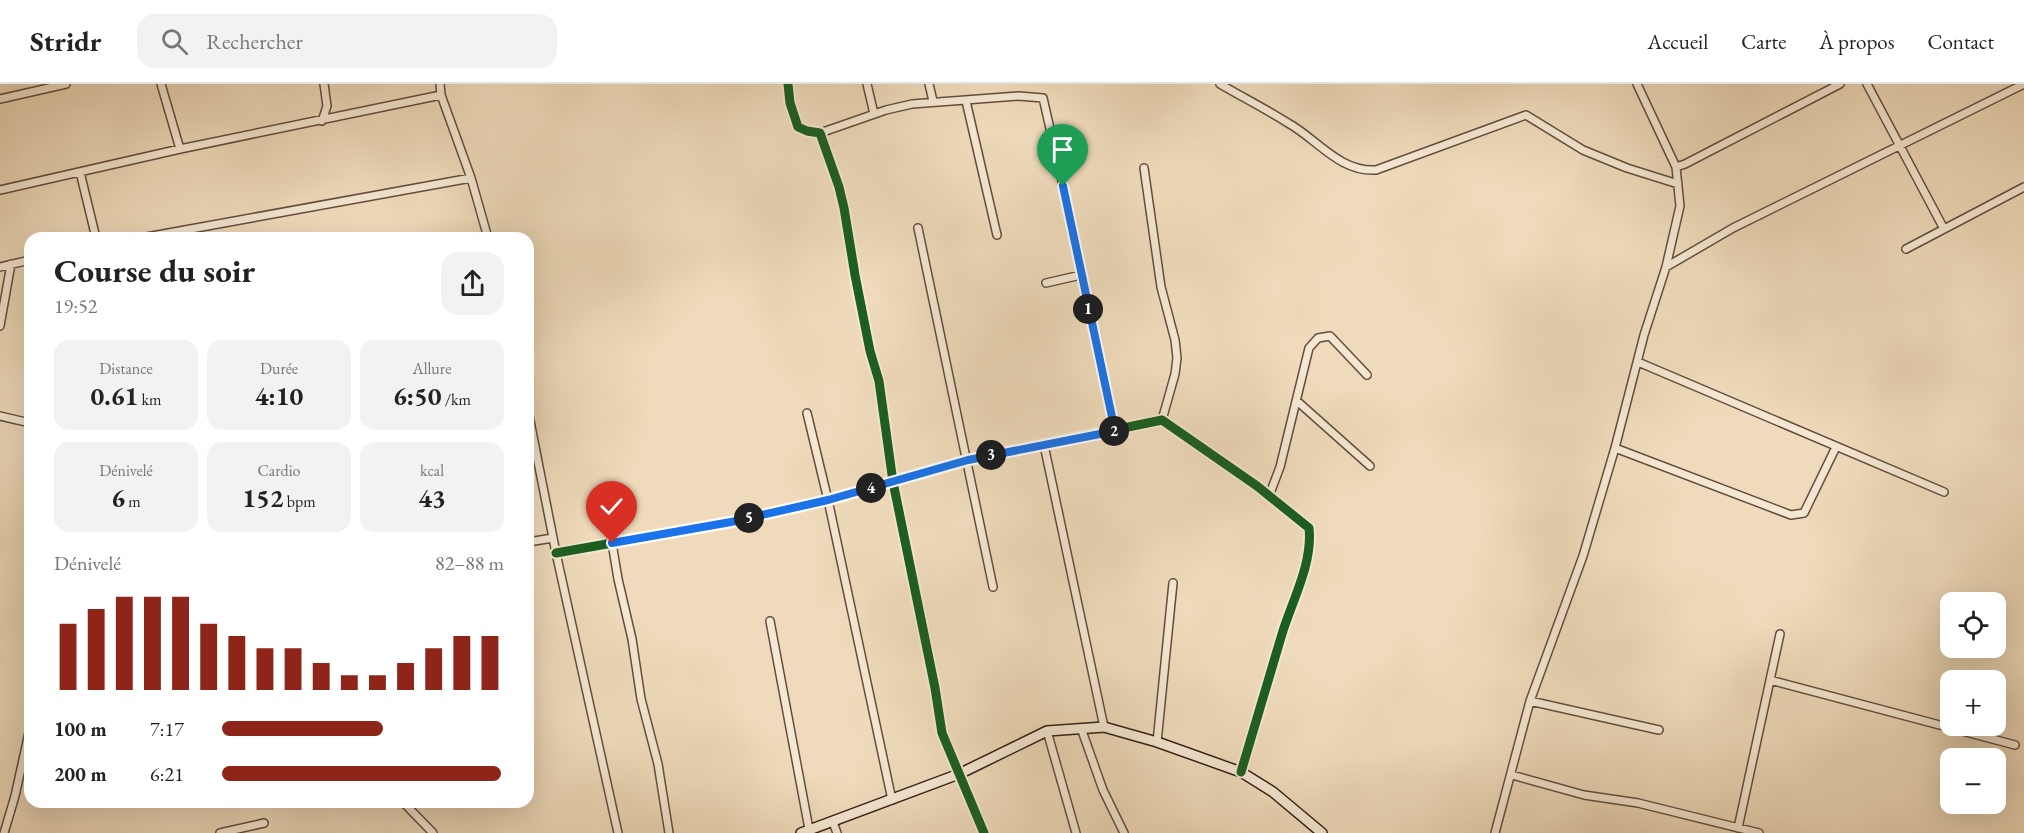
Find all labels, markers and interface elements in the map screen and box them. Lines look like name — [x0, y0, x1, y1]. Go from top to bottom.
search box — [137, 14, 557, 68]
text: Stridr — [30, 23, 101, 59]
icon: search — [158, 25, 191, 58]
text: Rechercher — [206, 27, 303, 56]
text: Accueil — [1648, 28, 1708, 55]
text: Carte — [1741, 28, 1786, 55]
text: À propos — [1819, 28, 1894, 55]
text: Contact — [1927, 28, 1994, 55]
pin — [1037, 124, 1088, 186]
icon: arrive — [1046, 133, 1079, 166]
text: Course du soir — [54, 249, 255, 292]
button: share — [441, 252, 504, 315]
text: 19:52 — [54, 293, 97, 319]
pin: 1 — [1073, 294, 1103, 324]
text: 1 — [1084, 298, 1092, 319]
text: Distance — [99, 358, 153, 379]
text: Durée — [260, 358, 298, 379]
text: Allure — [413, 358, 451, 379]
text: 0.61 — [91, 379, 138, 413]
text: 4:10 — [255, 379, 303, 413]
text: 6:50 — [393, 379, 442, 413]
text: km — [138, 389, 161, 410]
text: /km — [442, 389, 471, 410]
pin: 2 — [1099, 416, 1129, 446]
text: 2 — [1110, 420, 1118, 441]
pin: 3 — [976, 440, 1006, 470]
text: 3 — [987, 444, 995, 465]
text: Dénivelé — [99, 460, 153, 481]
text: Cardio — [257, 460, 301, 481]
text: kcal — [420, 460, 444, 481]
pin: 4 — [856, 473, 886, 503]
text: 4 — [867, 477, 875, 498]
text: 6 — [111, 481, 125, 515]
text: 152 — [242, 481, 284, 515]
text: 43 — [418, 481, 446, 515]
pin — [586, 481, 637, 543]
icon: check — [595, 490, 628, 523]
text: m — [125, 491, 141, 512]
text: bpm — [284, 491, 316, 512]
pin: 5 — [734, 503, 764, 533]
text: 5 — [745, 507, 753, 528]
text: Dénivelé — [54, 550, 121, 576]
text: 82–88 m — [435, 550, 504, 576]
map controls — [1940, 592, 2006, 814]
button: locate — [1940, 592, 2006, 658]
button: + — [1940, 670, 2006, 736]
text: 100 m — [54, 716, 107, 742]
text: 7:17 — [150, 716, 184, 742]
button: − — [1940, 748, 2006, 814]
text: 200 m — [54, 761, 107, 787]
text: 6:21 — [150, 761, 184, 787]

